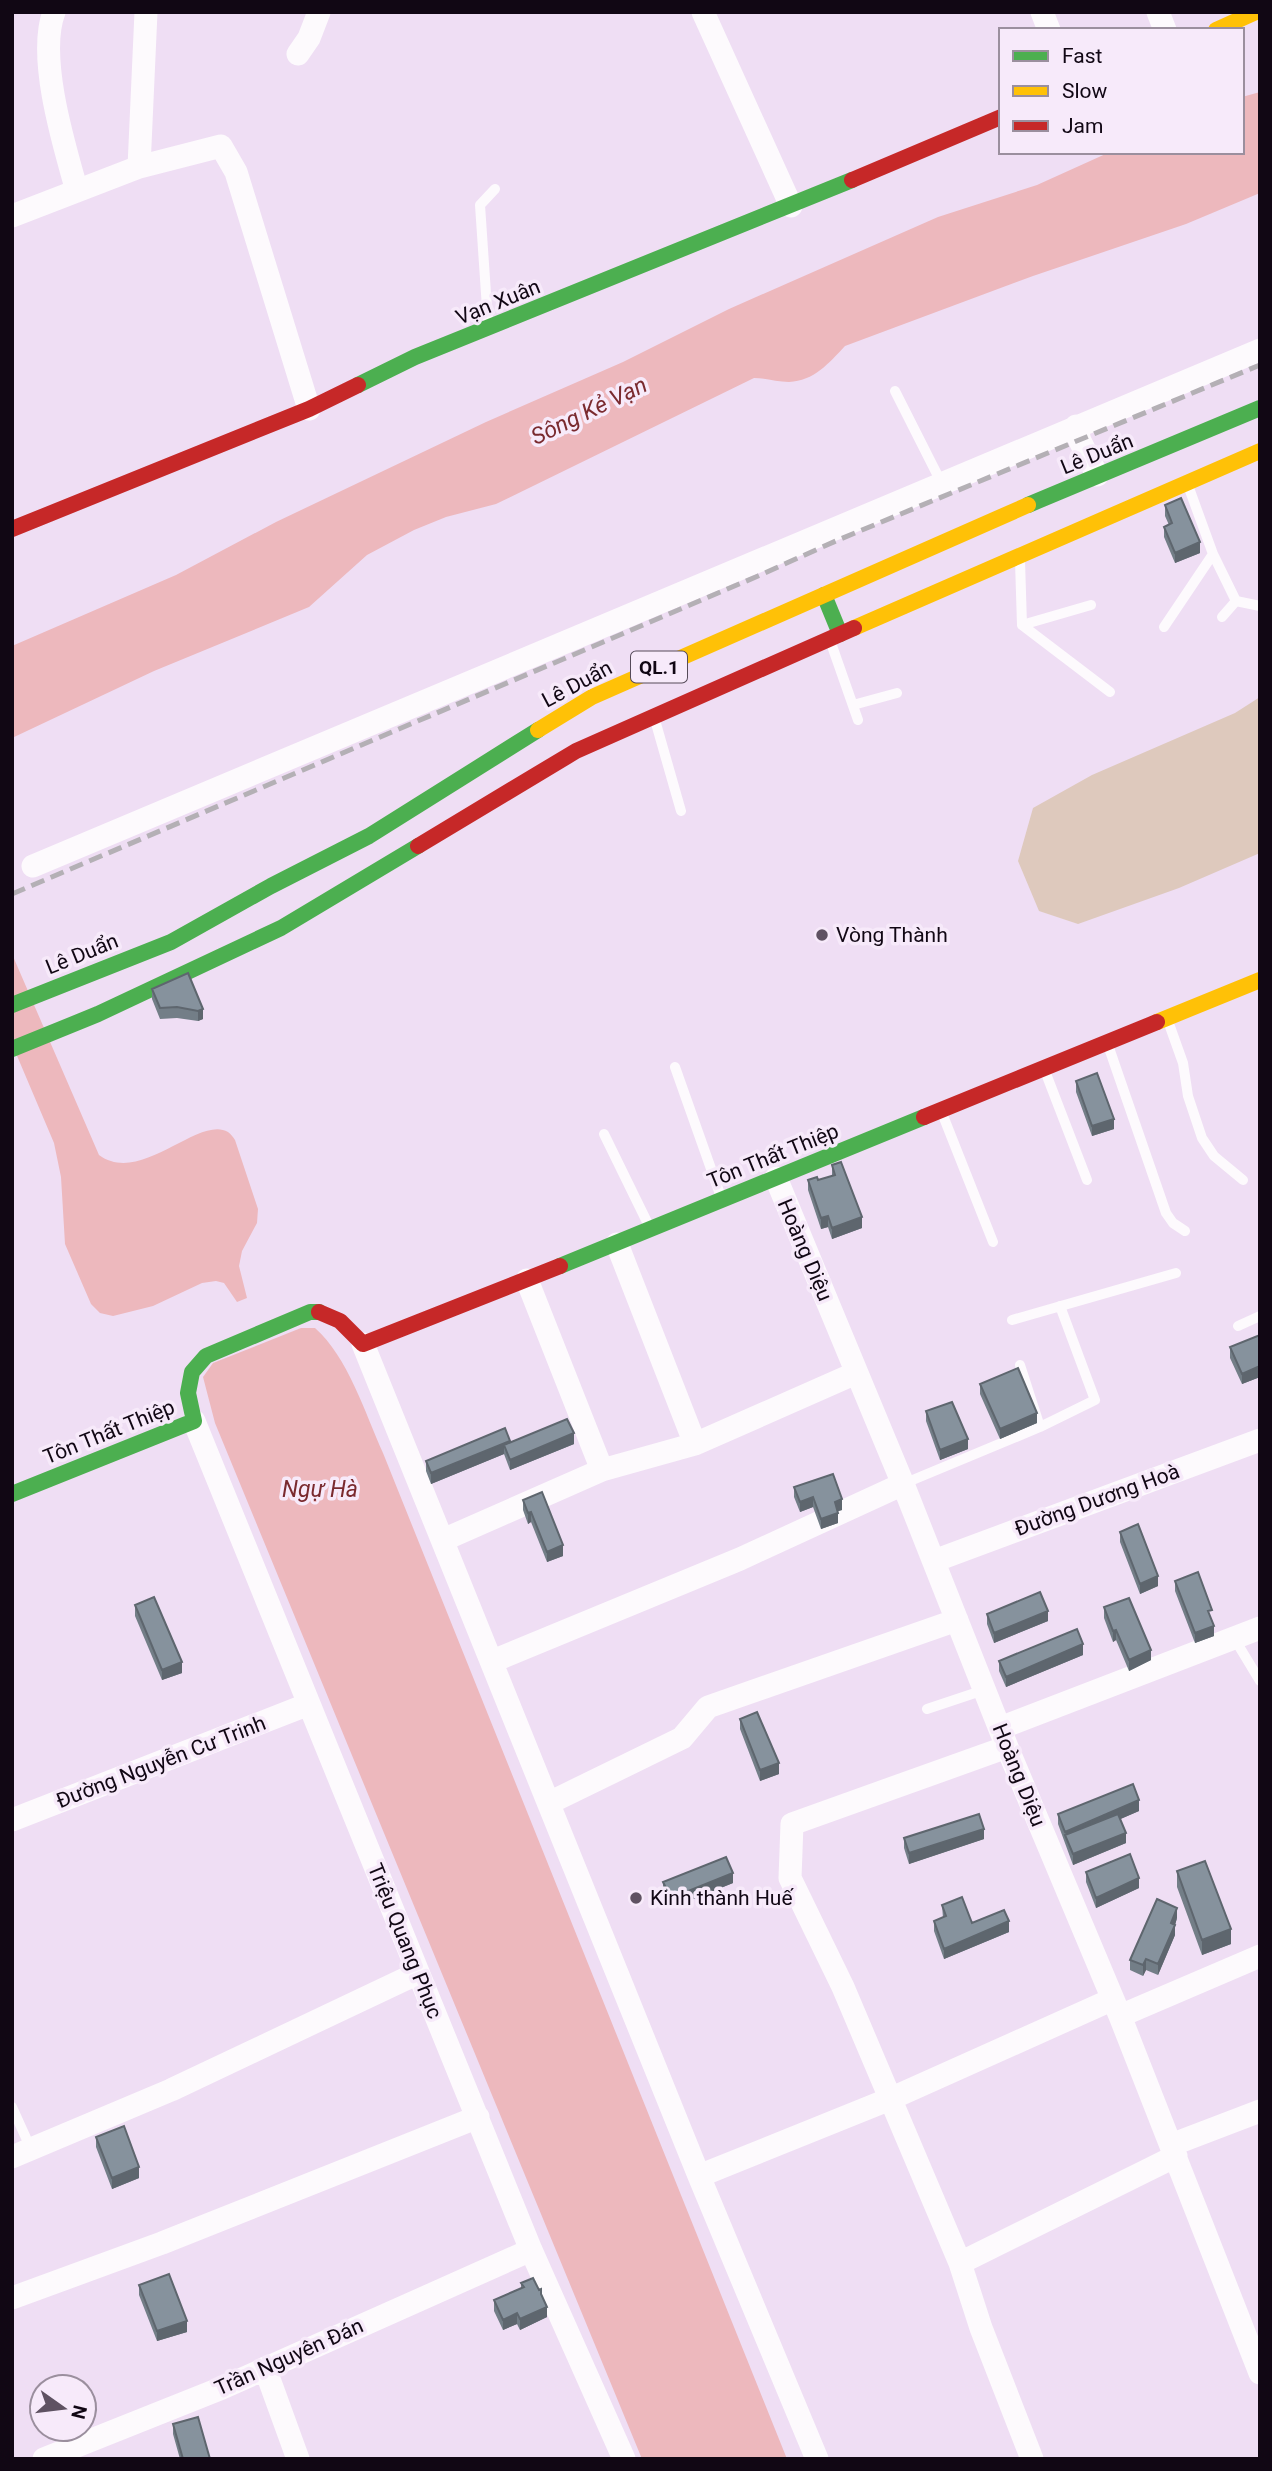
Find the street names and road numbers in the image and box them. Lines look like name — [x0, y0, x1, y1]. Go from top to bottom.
street label: Vạn Xuân — [452, 274, 544, 330]
street label: Lê Duẩn — [1057, 429, 1137, 479]
road number: QL.1 — [631, 652, 687, 682]
street label: Lê Duẩn — [538, 656, 616, 712]
street label: Lê Duẩn — [42, 929, 122, 979]
street label: Tôn Thất Thiệp — [704, 1119, 842, 1193]
street label: Hoàng Diệu — [773, 1195, 837, 1305]
street label: Tôn Thất Thiệp — [40, 1395, 178, 1469]
street label: Đường Dương Hoà — [1011, 1459, 1183, 1541]
street label: Đường Nguyễn Cư Trinh — [53, 1711, 269, 1813]
street label: Hoàng Diệu — [988, 1720, 1050, 1830]
street label: Triệu Quang Phục — [363, 1860, 447, 2022]
street label: Trần Nguyên Đán — [211, 2314, 367, 2400]

